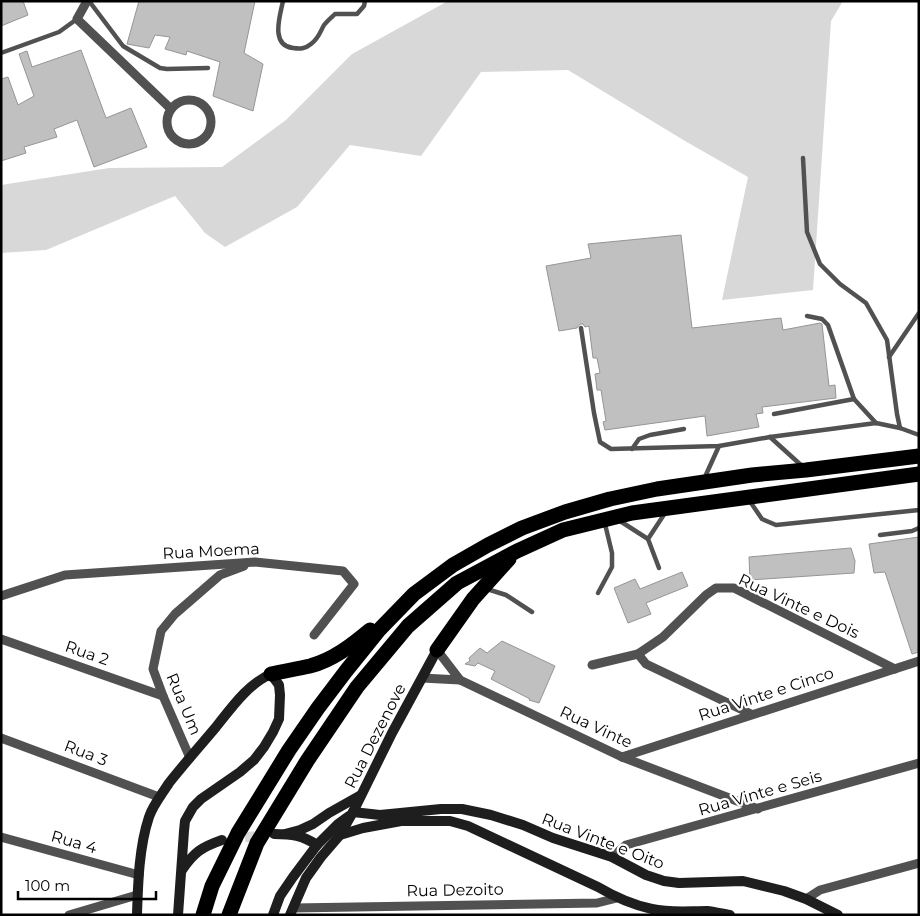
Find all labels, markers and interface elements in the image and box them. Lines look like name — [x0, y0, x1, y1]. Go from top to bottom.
street label: Rua Moema — [162, 539, 260, 563]
street label: Rua Vinte e Dois — [736, 570, 863, 642]
street label: Rua 2 — [63, 637, 111, 669]
street label: Rua Vinte e Cinco — [696, 663, 836, 725]
street label: Rua Um — [162, 670, 206, 738]
street label: Rua Dezenove — [340, 680, 410, 792]
street label: Rua Vinte — [557, 702, 635, 752]
street label: Rua 3 — [62, 736, 110, 770]
street label: Rua Vinte e Seis — [696, 766, 824, 820]
street label: Rua Vinte e Oito — [539, 809, 667, 873]
street label: Rua 4 — [49, 826, 99, 858]
scale bar — [18, 868, 155, 900]
text: 100 m — [25, 876, 70, 895]
street label: Rua Dezoito — [406, 880, 504, 900]

